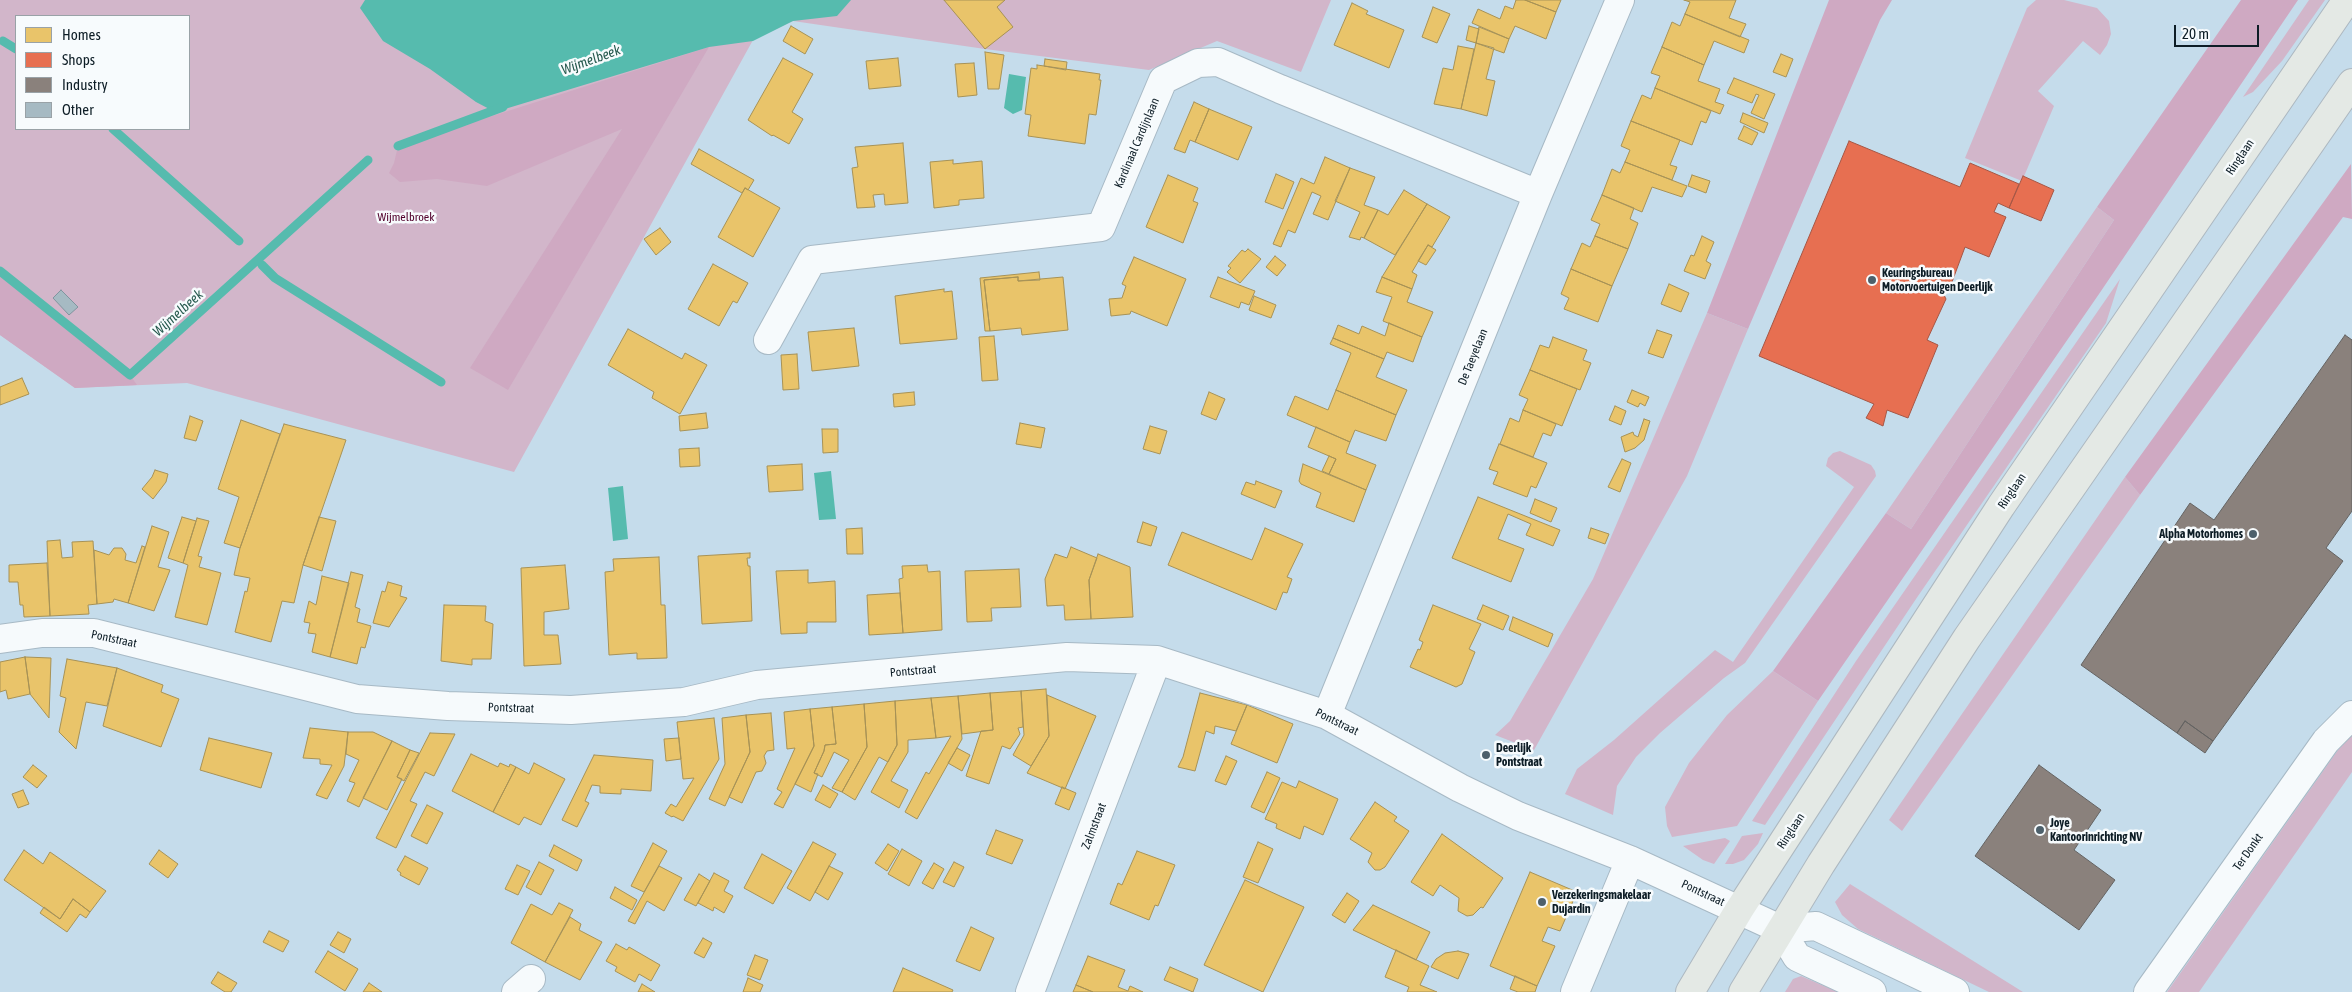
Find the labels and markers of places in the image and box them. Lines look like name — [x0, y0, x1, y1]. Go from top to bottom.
place label: Keuringsbureau Motorvoertuigen Deerlijk — [1882, 266, 1992, 294]
marker: Keuringsbureau Motorvoertuigen Deerlijk — [1866, 274, 1878, 286]
place label: Alpha Motorhomes — [2159, 527, 2243, 541]
marker: Alpha Motorhomes — [2247, 528, 2259, 540]
place label: Deerlijk Pontstraat — [1496, 741, 1542, 769]
marker: Deerlijk Pontstraat — [1480, 749, 1492, 761]
place label: Joye Kantoorinrichting NV — [2050, 816, 2142, 844]
marker: Joye Kantoorinrichting NV — [2034, 824, 2046, 836]
place label: Verzekeringsmakelaar Dujardin — [1552, 888, 1651, 916]
marker: Verzekeringsmakelaar Dujardin — [1536, 896, 1548, 908]

